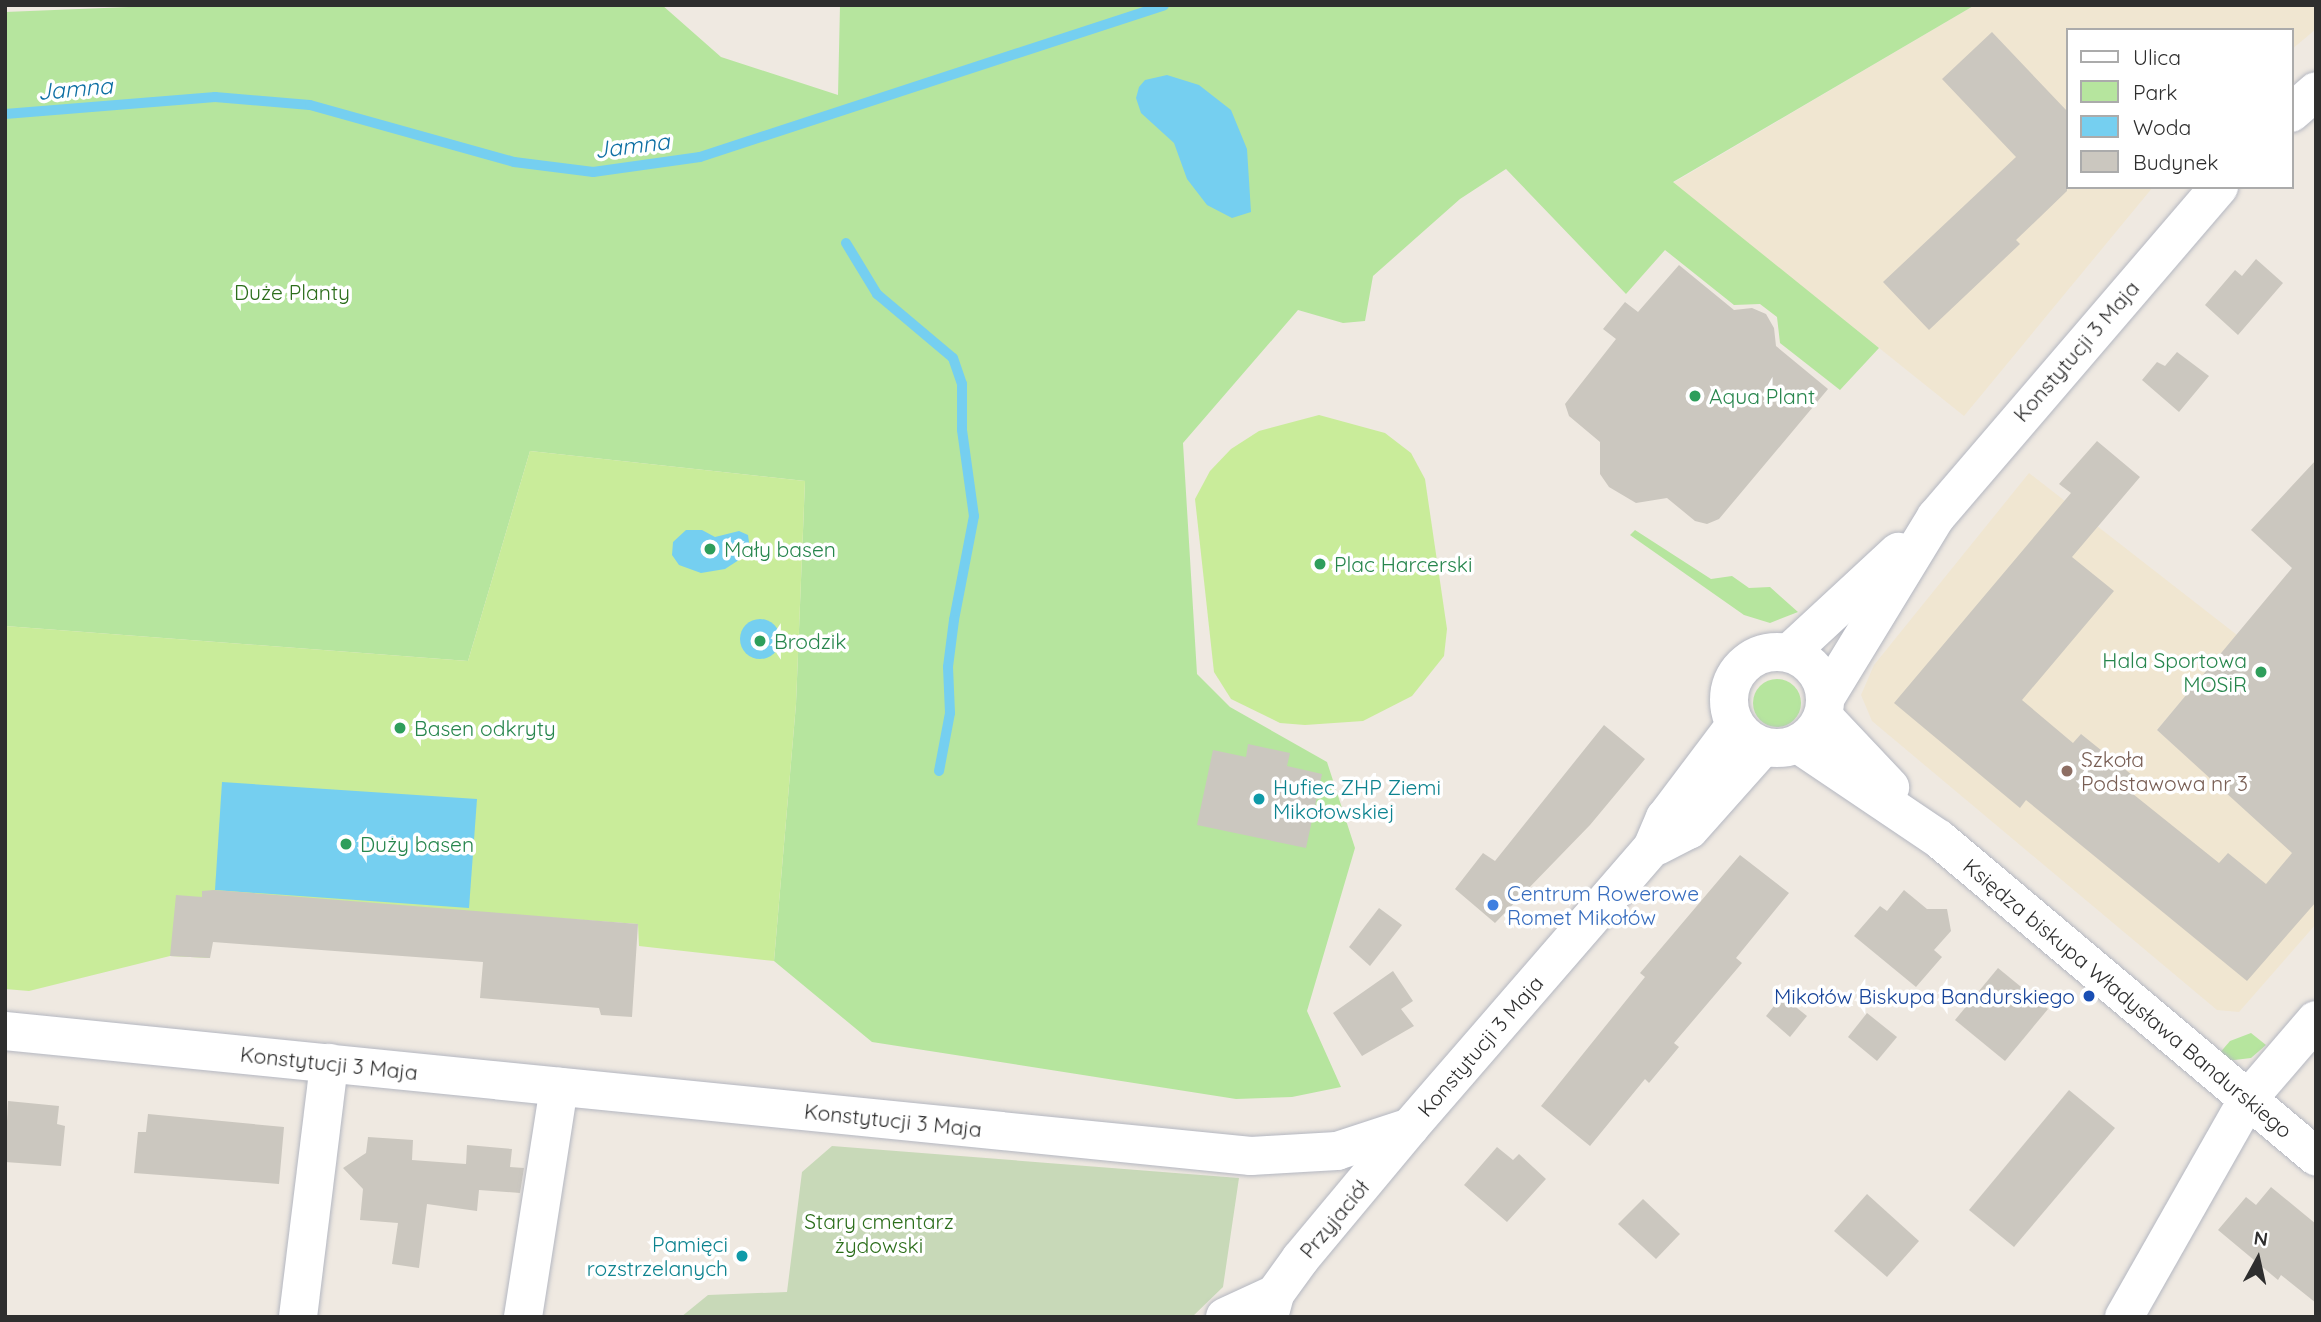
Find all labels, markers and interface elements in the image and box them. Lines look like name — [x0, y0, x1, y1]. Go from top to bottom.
legend — [2066, 28, 2293, 189]
text: Ulica — [2133, 44, 2181, 70]
water label: Jamna — [36, 72, 114, 106]
text: Park — [2133, 79, 2177, 105]
text: Woda — [2133, 114, 2191, 140]
water label: Jamna — [593, 128, 671, 164]
text: Budynek — [2133, 149, 2219, 175]
street label: Konstytucji 3 Maja — [2008, 275, 2144, 427]
park label: Duże Planty — [234, 279, 350, 305]
place label: Aqua Plant — [1709, 383, 1815, 409]
marker: Aqua Plant — [1687, 388, 1703, 404]
place label: Mały basen — [724, 536, 836, 562]
marker: Mały basen — [702, 541, 718, 557]
place label: Plac Harcerski — [1334, 551, 1473, 577]
marker: Plac Harcerski — [1312, 556, 1328, 572]
place label: Brodzik — [774, 628, 846, 654]
marker: Brodzik — [752, 633, 768, 649]
place label: Hala Sportowa MOSiR — [2102, 647, 2247, 697]
marker: Hala Sportowa MOSiR — [2253, 664, 2269, 680]
place label: Basen odkryty — [414, 715, 556, 741]
marker: Basen odkryty — [392, 720, 408, 736]
place label: Szkoła Podstawowa nr 3 — [2081, 746, 2248, 796]
marker: Szkoła Podstawowa nr 3 — [2059, 763, 2075, 779]
place label: Hufiec ZHP Ziemi Mikołowskiej — [1273, 774, 1441, 824]
marker: Hufiec ZHP Ziemi Mikołowskiej — [1251, 791, 1267, 807]
place label: Duży basen — [360, 831, 474, 857]
marker: Duży basen — [338, 836, 354, 852]
street label: Księdza biskupa Władysława Bandurskiego — [1959, 853, 2297, 1143]
place label: Centrum Rowerowe Romet Mikołów — [1507, 880, 1699, 930]
marker: Centrum Rowerowe Romet Mikołów — [1485, 897, 1501, 913]
street label: Konstytucji 3 Maja — [1412, 970, 1548, 1122]
place label: Mikołów Biskupa Bandurskiego — [1774, 983, 2075, 1009]
marker: Mikołów Biskupa Bandurskiego — [2081, 988, 2097, 1004]
street label: Konstytucji 3 Maja — [239, 1041, 419, 1085]
street label: Konstytucji 3 Maja — [803, 1098, 983, 1142]
street label: Przyjaciół — [1294, 1175, 1374, 1263]
park label: Stary cmentarz żydowski — [804, 1208, 954, 1258]
north arrow — [2223, 1224, 2293, 1294]
text: N — [2252, 1225, 2270, 1251]
place label: Pamięci rozstrzelanych — [587, 1231, 728, 1281]
marker: Pamięci rozstrzelanych — [734, 1248, 750, 1264]

